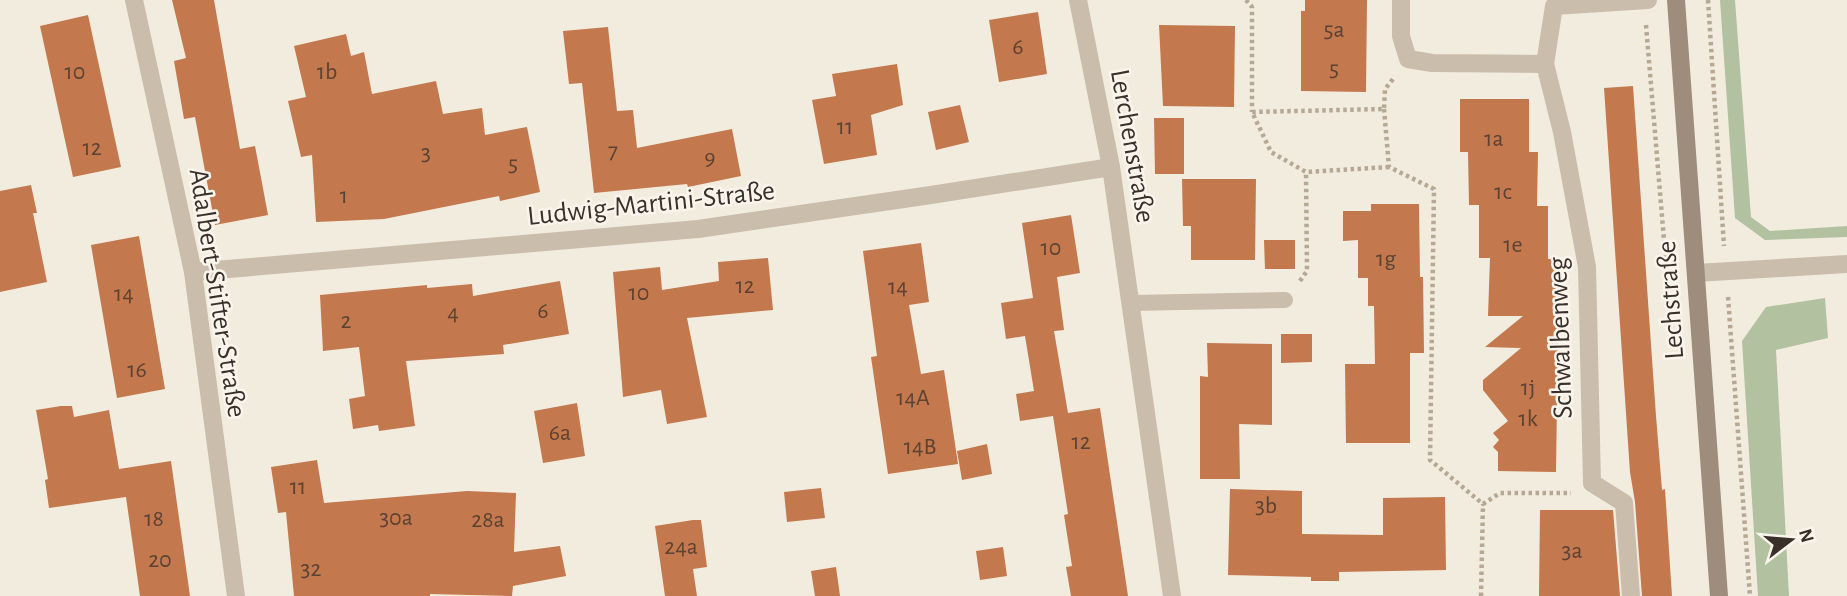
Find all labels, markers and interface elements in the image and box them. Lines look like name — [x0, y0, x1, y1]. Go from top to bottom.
house number: 5a — [1323, 18, 1345, 42]
house number: 6 — [1012, 35, 1024, 59]
house number: 5 — [1329, 57, 1339, 81]
house number: 10 — [65, 60, 85, 84]
house number: 1b — [317, 60, 337, 84]
street label: Lerchenstraße — [1105, 67, 1159, 225]
house number: 11 — [837, 115, 853, 139]
house number: 1a — [1484, 127, 1504, 151]
house number: 12 — [82, 136, 102, 160]
house number: 7 — [608, 139, 618, 163]
house number: 3 — [421, 141, 431, 165]
house number: 9 — [704, 146, 716, 170]
house number: 5 — [508, 152, 518, 176]
street label: Adalbert-Stifter-Straße — [183, 167, 251, 419]
street label: Ludwig-Martini-Straße — [526, 177, 776, 231]
house number: 1c — [1494, 180, 1512, 204]
house number: 1 — [340, 184, 348, 208]
house number: 1e — [1503, 233, 1523, 257]
house number: 10 — [1041, 236, 1061, 260]
street label: Lechstraße — [1653, 240, 1689, 360]
house number: 1g — [1376, 247, 1396, 271]
street label: Schwalbenweg — [1544, 256, 1578, 419]
house number: 12 — [735, 274, 755, 298]
house number: 14 — [888, 275, 908, 299]
house number: 10 — [629, 281, 649, 305]
house number: 14 — [114, 282, 134, 306]
house number: 6 — [537, 299, 549, 323]
house number: 4 — [447, 301, 459, 325]
house number: 2 — [341, 309, 352, 333]
house number: 16 — [127, 358, 147, 382]
house number: 1j — [1521, 376, 1535, 400]
house number: 14A — [896, 386, 930, 410]
house number: 1k — [1518, 407, 1538, 431]
house number: 6a — [549, 421, 571, 445]
house number: 12 — [1071, 430, 1091, 454]
house number: 14B — [904, 435, 936, 459]
house number: 11 — [290, 475, 306, 499]
house number: 3b — [1255, 494, 1277, 518]
north arrow — [1756, 505, 1826, 575]
house number: 30a — [379, 506, 413, 530]
house number: 18 — [144, 507, 164, 531]
house number: 28a — [471, 508, 505, 532]
text: N — [1795, 527, 1817, 545]
house number: 24a — [664, 535, 698, 559]
house number: 3a — [1562, 539, 1582, 563]
house number: 20 — [148, 548, 172, 572]
house number: 32 — [301, 557, 321, 581]

